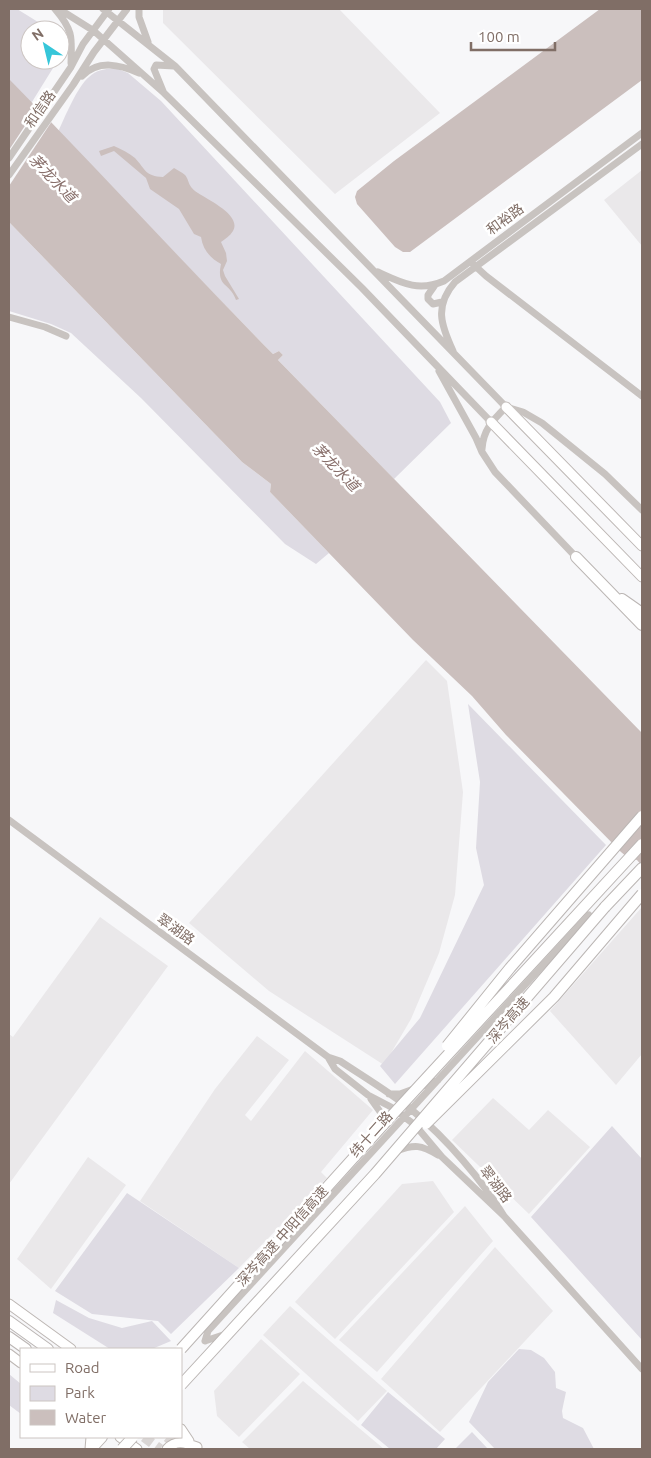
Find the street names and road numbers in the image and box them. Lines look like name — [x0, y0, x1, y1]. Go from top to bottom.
street label: 和信路 — [21, 87, 59, 131]
street label: 和裕路 — [483, 200, 527, 238]
street label: 翠湖路 — [154, 910, 198, 948]
street label: 深岑高速 — [484, 994, 532, 1046]
street label: 纬十二路 — [346, 1108, 396, 1160]
street label: 翠湖路 — [477, 1162, 515, 1206]
street label: 深岑高速 中阳信高速 — [233, 1183, 331, 1289]

